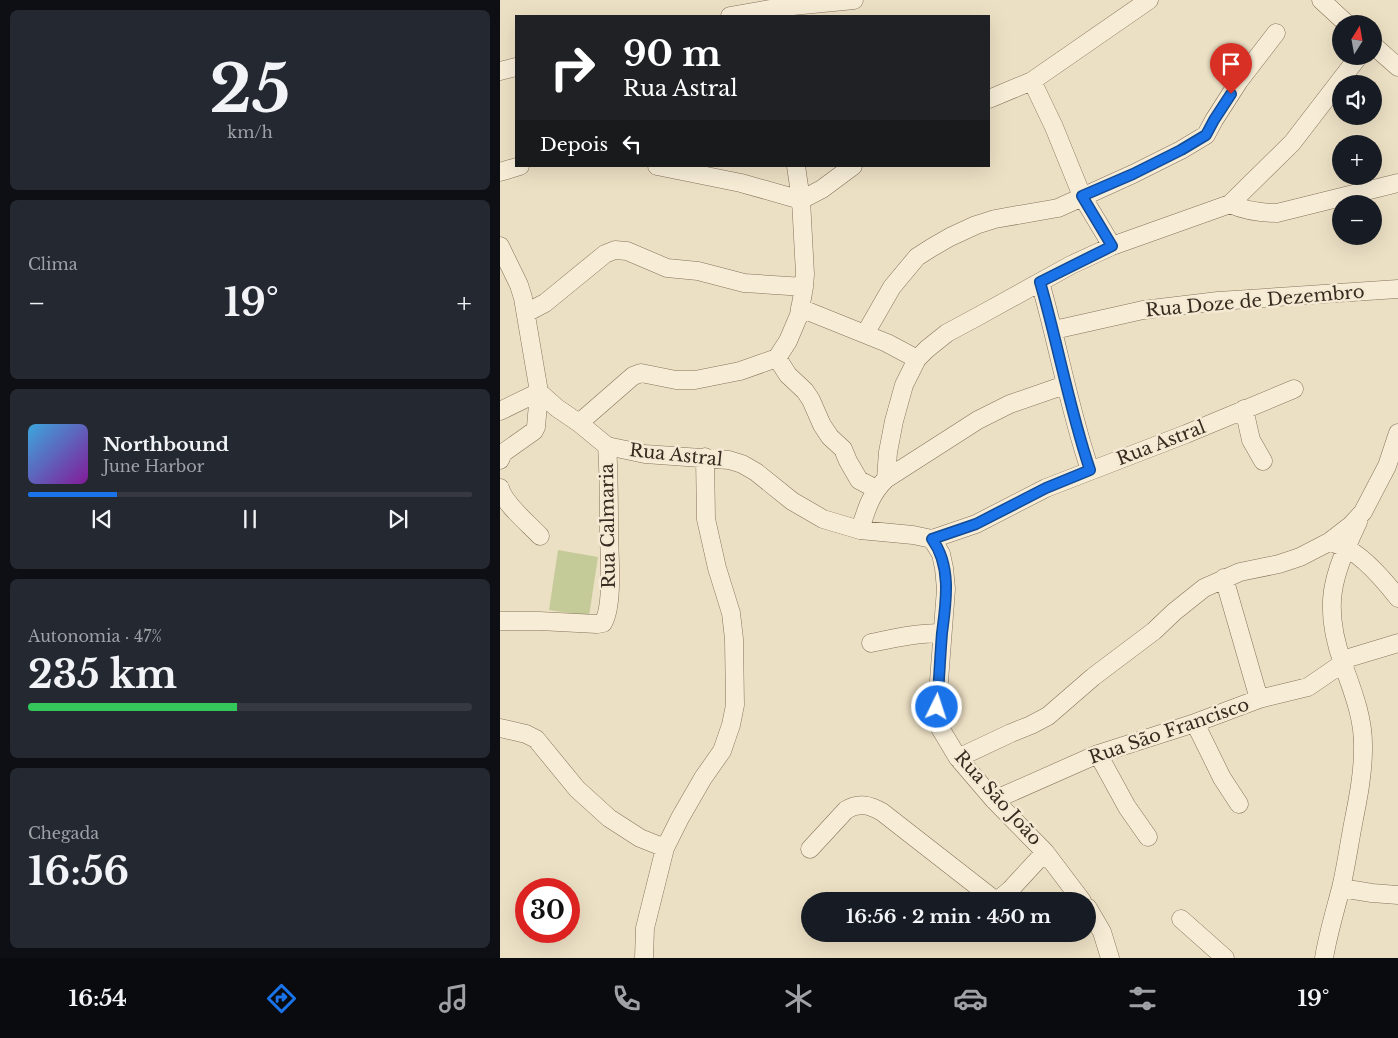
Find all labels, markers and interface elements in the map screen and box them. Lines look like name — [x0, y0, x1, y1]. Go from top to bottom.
north arrow — [1332, 15, 1382, 65]
map controls — [1332, 15, 1382, 245]
text: 90 m — [623, 32, 721, 75]
icon: right — [540, 35, 605, 100]
pin — [1210, 43, 1252, 94]
text: 25 — [210, 49, 291, 130]
icon: arrive — [1217, 50, 1245, 78]
text: Rua Astral — [623, 75, 738, 102]
button: sound — [1332, 75, 1382, 125]
text: km/h — [227, 122, 273, 142]
icon: left — [618, 130, 646, 158]
text: Depois — [540, 133, 608, 156]
button: + — [1332, 135, 1382, 185]
button: − — [1332, 195, 1382, 245]
text: Clima — [28, 254, 78, 274]
text: 19° — [224, 279, 279, 326]
street label: Rua Doze de Dezembro — [1145, 280, 1365, 322]
text: − — [28, 286, 46, 321]
text: + — [457, 286, 472, 321]
street label: Rua Astral — [1113, 416, 1209, 470]
text: Northbound — [103, 433, 229, 456]
street label: Rua Astral — [628, 439, 724, 471]
text: June Harbor — [103, 456, 204, 476]
street label: Rua Calmaria — [596, 463, 620, 589]
icon: previous — [88, 505, 116, 533]
icon: pause — [236, 505, 264, 533]
icon: next — [384, 505, 412, 533]
text: Autonomia · 47% — [28, 626, 162, 646]
text: 235 km — [28, 651, 177, 698]
position arrow — [910, 680, 962, 732]
street label: Rua São Francisco — [1086, 693, 1252, 769]
street label: Rua São João — [950, 746, 1046, 850]
text: Chegada — [28, 823, 99, 843]
text: 16:56 — [28, 848, 129, 895]
speed limit sign: 30 — [515, 878, 580, 943]
text: 16:56 · 2 min · 450 m — [846, 905, 1051, 928]
icon: directions — [264, 981, 299, 1016]
icon: music — [436, 981, 471, 1016]
icon: phone — [609, 981, 644, 1016]
icon: climate — [781, 981, 816, 1016]
icon: car — [953, 981, 988, 1016]
icon: filters — [1125, 981, 1160, 1016]
text: 16:54 — [69, 985, 127, 1012]
text: 19° — [1298, 985, 1329, 1012]

